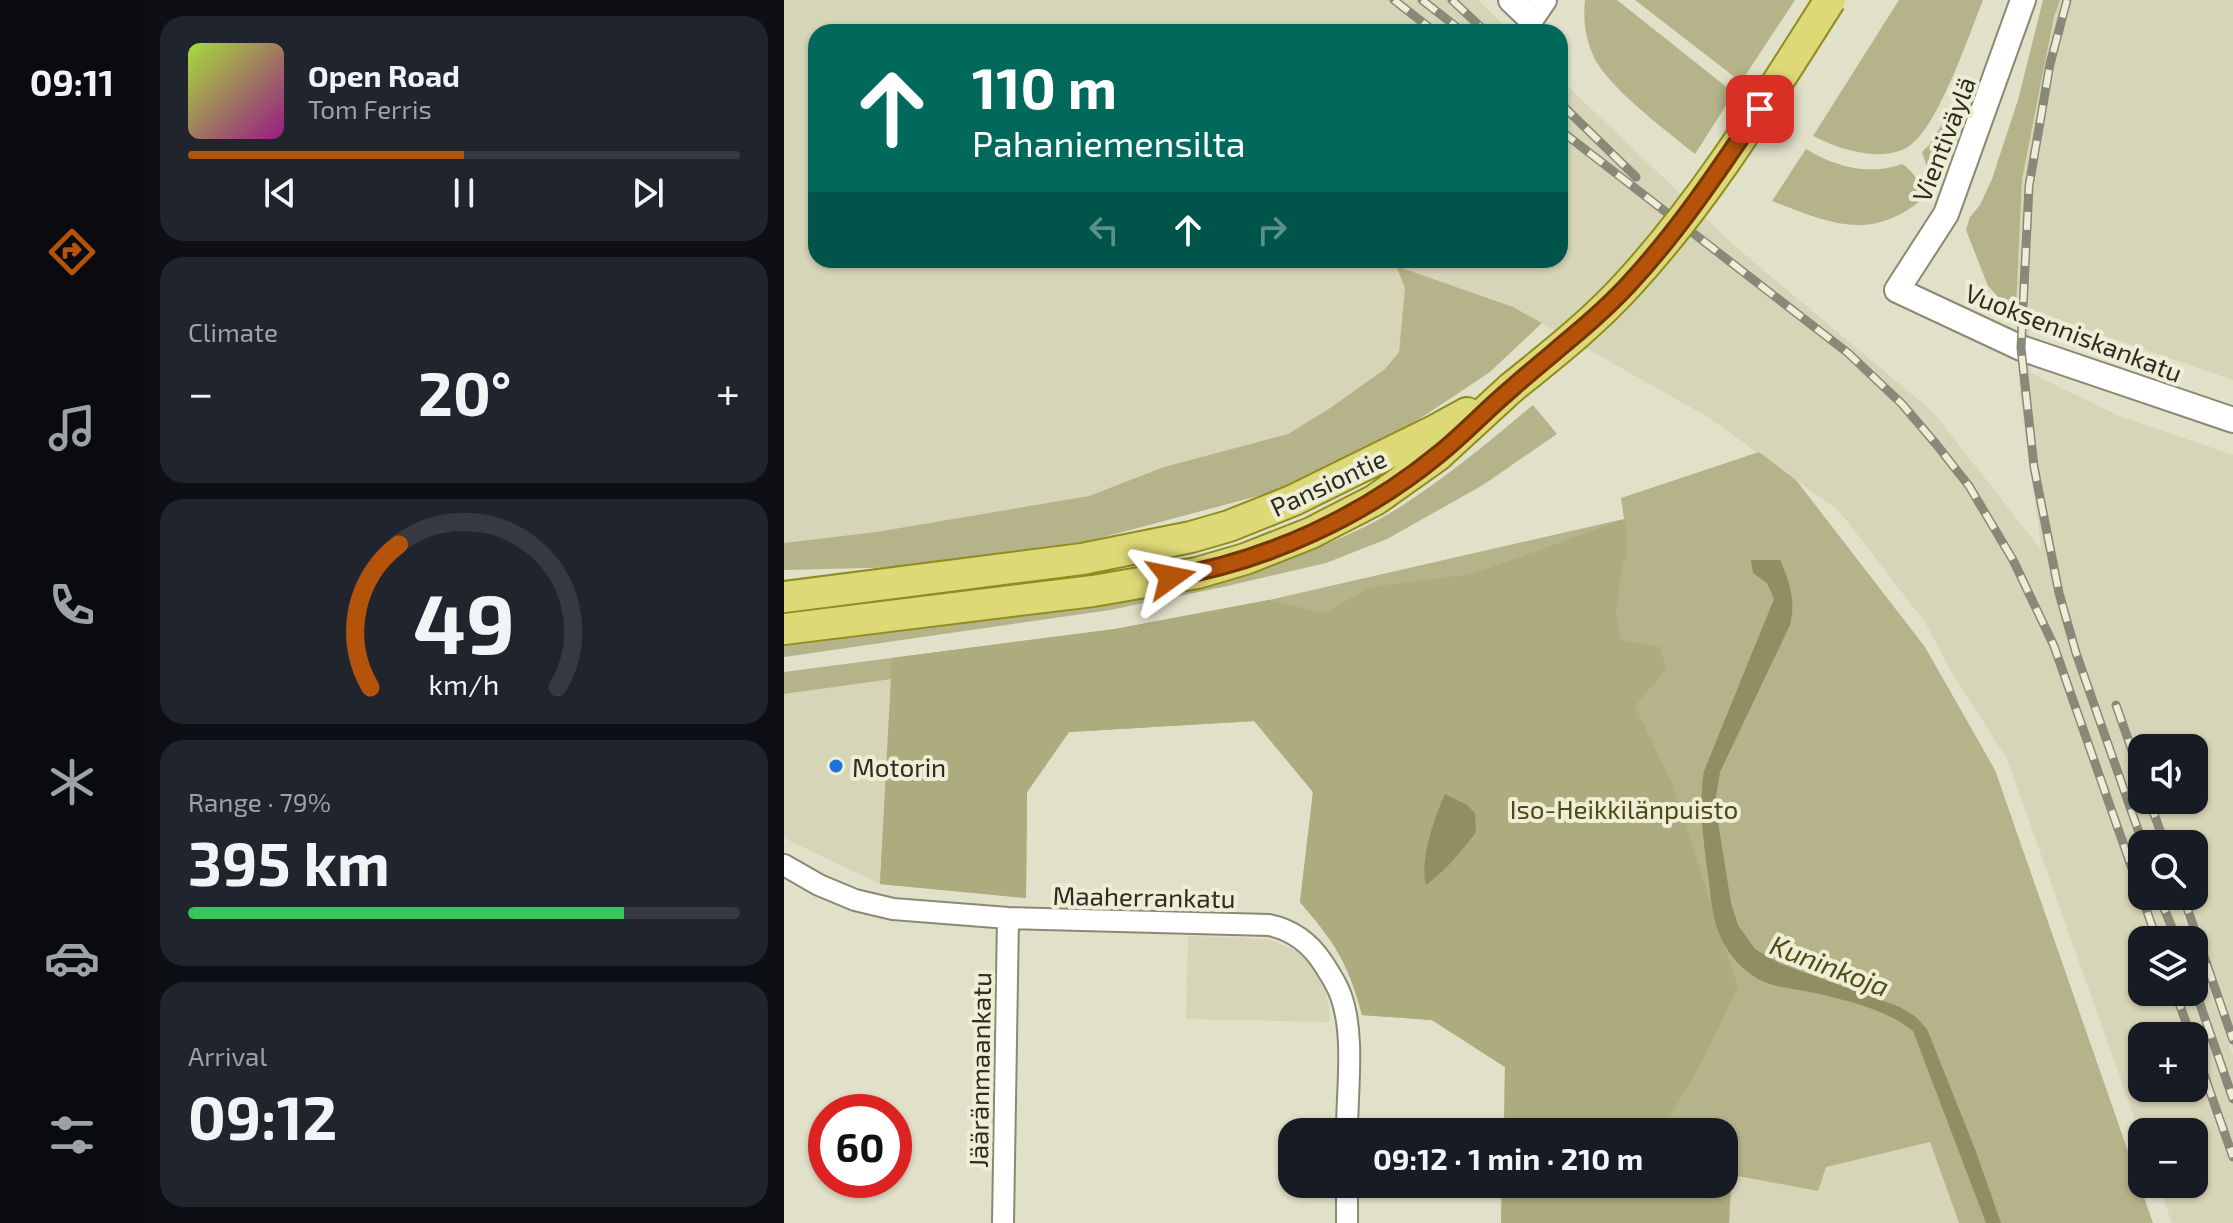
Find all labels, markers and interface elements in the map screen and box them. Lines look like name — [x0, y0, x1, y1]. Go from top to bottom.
text: 110 m — [972, 53, 1117, 120]
icon: ahead — [840, 56, 944, 160]
text: Open Road — [308, 57, 460, 93]
text: 09:11 — [30, 60, 114, 103]
street label: Vientiväylä — [1905, 72, 1981, 206]
pin — [1726, 75, 1794, 143]
icon: arrive — [1738, 87, 1782, 131]
text: Tom Ferris — [308, 93, 432, 124]
text: Pahaniemensilta — [972, 121, 1246, 164]
icon: previous — [258, 171, 302, 215]
icon: pause — [442, 171, 486, 215]
icon: next — [626, 171, 670, 215]
icon: left — [1082, 208, 1126, 252]
icon: ahead — [1166, 208, 1210, 252]
icon: right — [1250, 208, 1294, 252]
icon: directions — [44, 224, 100, 280]
street label: Vuoksenniskankatu — [1961, 276, 2187, 388]
text: Climate — [188, 316, 278, 347]
text: 20° — [418, 356, 511, 428]
text: − — [188, 365, 214, 418]
text: + — [716, 365, 740, 418]
icon: music — [44, 400, 100, 456]
street label: Pansiontie — [1265, 442, 1391, 522]
position arrow — [1129, 535, 1213, 619]
text: 49 — [413, 570, 515, 670]
icon: phone — [44, 577, 100, 633]
text: km/h — [429, 666, 499, 701]
map controls — [2128, 734, 2208, 1198]
button: sound — [2128, 734, 2208, 814]
place label: Motorin — [852, 751, 946, 782]
icon: climate — [44, 754, 100, 810]
marker: Motorin — [827, 757, 845, 775]
text: Range · 79% — [188, 786, 331, 817]
park label: Iso-Heikkilänpuisto — [1510, 793, 1738, 824]
text: 395 km — [188, 826, 390, 898]
button: search — [2128, 830, 2208, 910]
street label: Maaherrankatu — [1052, 879, 1236, 913]
button: layers — [2128, 926, 2208, 1006]
water label: Kuninkoja — [1766, 927, 1894, 1003]
icon: car — [44, 930, 100, 986]
street label: Jääränmaankatu — [962, 972, 996, 1168]
button: + — [2128, 1022, 2208, 1102]
text: Arrival — [188, 1040, 267, 1071]
text: 09:12 — [188, 1080, 337, 1152]
speed limit sign: 60 — [808, 1094, 912, 1198]
icon: filters — [44, 1107, 100, 1163]
button: − — [2128, 1118, 2208, 1198]
text: 09:12 · 1 min · 210 m — [1373, 1140, 1643, 1176]

